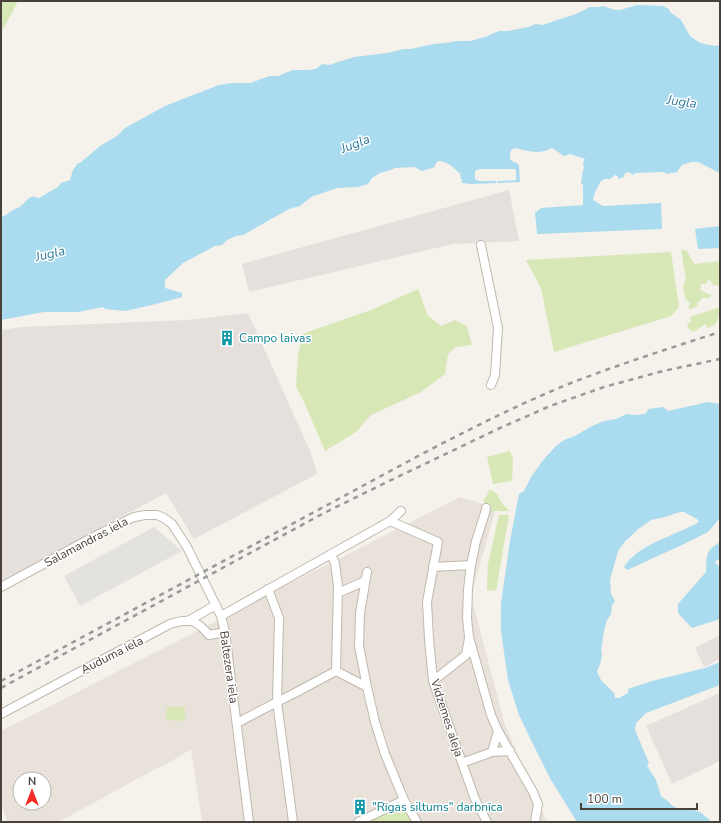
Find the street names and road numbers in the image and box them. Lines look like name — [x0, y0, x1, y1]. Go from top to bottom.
street label: Salamandras iela — [41, 513, 131, 571]
street label: Baltezera iela — [216, 630, 242, 704]
street label: Auduma iela — [78, 632, 146, 678]
street label: Vidzemes aleja — [427, 676, 467, 759]

